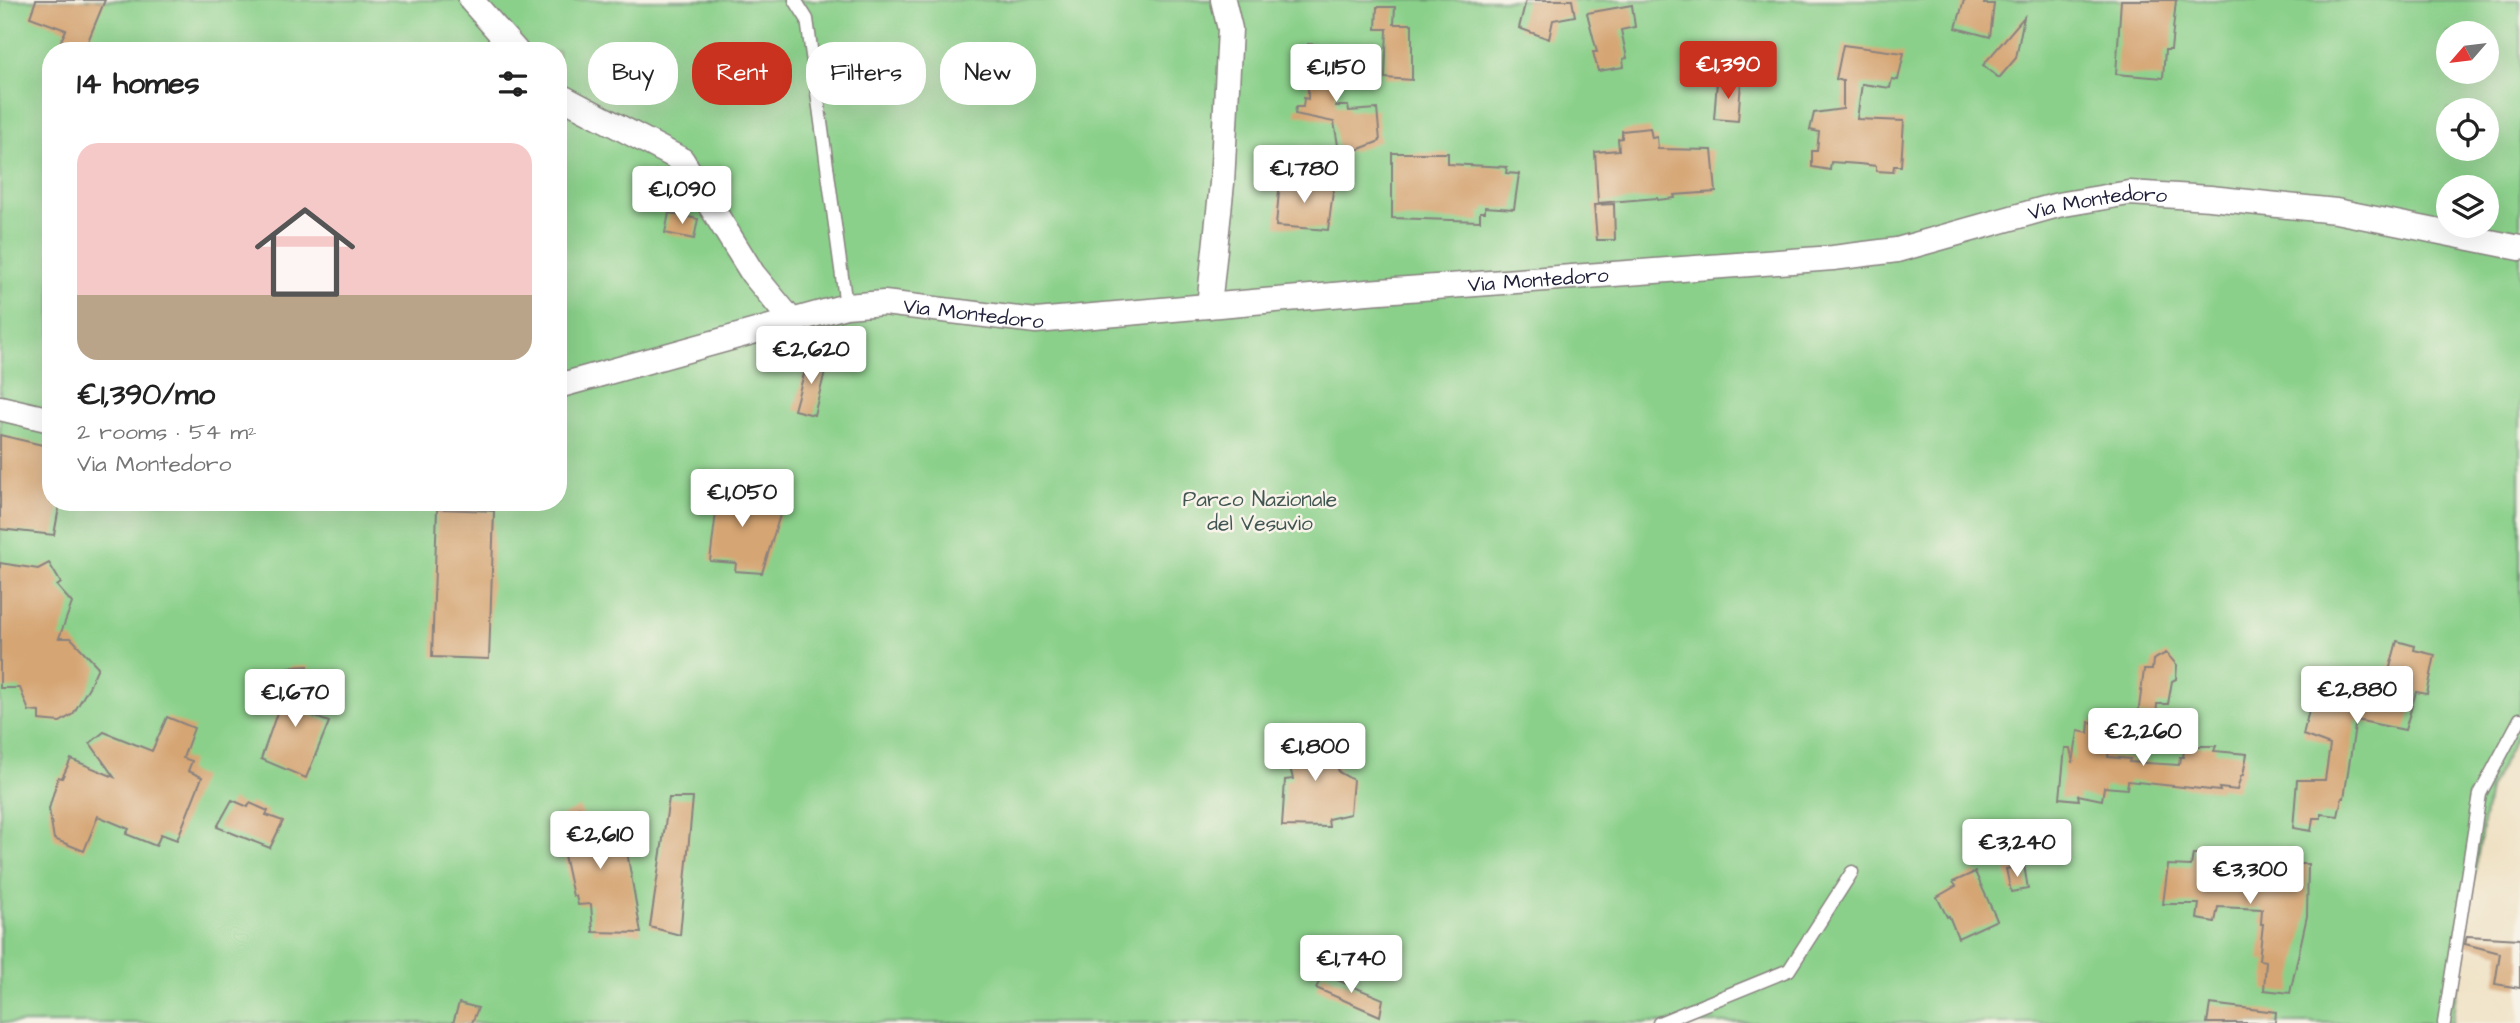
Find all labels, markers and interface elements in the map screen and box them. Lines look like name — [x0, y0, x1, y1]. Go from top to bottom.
north arrow — [2436, 21, 2499, 84]
map controls — [2436, 21, 2499, 238]
chip: Buy — [588, 42, 678, 105]
chip: Rent — [692, 42, 792, 105]
chip: Filters — [806, 42, 926, 105]
chip: New — [940, 42, 1036, 105]
pin: €1,390 — [1671, 42, 1785, 101]
pin: €1,150 — [1279, 44, 1393, 104]
text: €1,390 — [1696, 48, 1760, 80]
text: €1,150 — [1306, 51, 1366, 83]
text: 14 homes — [77, 63, 200, 105]
icon: filters — [494, 65, 532, 103]
button: locate — [2436, 98, 2499, 161]
pin: €1,780 — [1247, 146, 1361, 205]
text: €1,780 — [1270, 152, 1338, 184]
pin: €1,090 — [625, 166, 739, 226]
text: €1,090 — [648, 173, 716, 205]
button: layers — [2436, 175, 2499, 238]
street label: Via Montedoro — [2025, 179, 2168, 228]
icon: home — [242, 189, 368, 315]
street label: Via Montedoro — [1467, 260, 1610, 300]
street label: Via Montedoro — [902, 291, 1045, 336]
pin: €2,620 — [754, 326, 868, 386]
text: €2,620 — [772, 333, 850, 365]
text: €1,390/mo — [77, 374, 215, 416]
text: 2 rooms · 54 m² — [77, 416, 257, 448]
text: Via Montedoro — [77, 448, 231, 480]
pin: €1,050 — [685, 470, 799, 529]
text: €1,050 — [707, 476, 777, 508]
park label: Parco Nazionale del Vesuvio — [1183, 485, 1337, 538]
pin: €2,880 — [2300, 666, 2414, 726]
pin: €1,670 — [238, 670, 352, 729]
text: €2,880 — [2317, 673, 2397, 705]
text: €1,670 — [261, 676, 329, 708]
pin: €2,260 — [2086, 708, 2200, 768]
text: €2,260 — [2104, 715, 2182, 747]
pin: €1,800 — [1258, 724, 1372, 783]
text: €1,800 — [1280, 730, 1350, 762]
pin: €2,610 — [543, 812, 657, 871]
text: €2,610 — [566, 818, 634, 850]
pin: €3,240 — [1960, 820, 2074, 879]
text: €3,240 — [1978, 826, 2056, 858]
pin: €3,300 — [2193, 846, 2307, 906]
text: €3,300 — [2213, 853, 2287, 885]
pin: €1,740 — [1294, 936, 1408, 995]
text: €1,740 — [1316, 942, 1386, 974]

